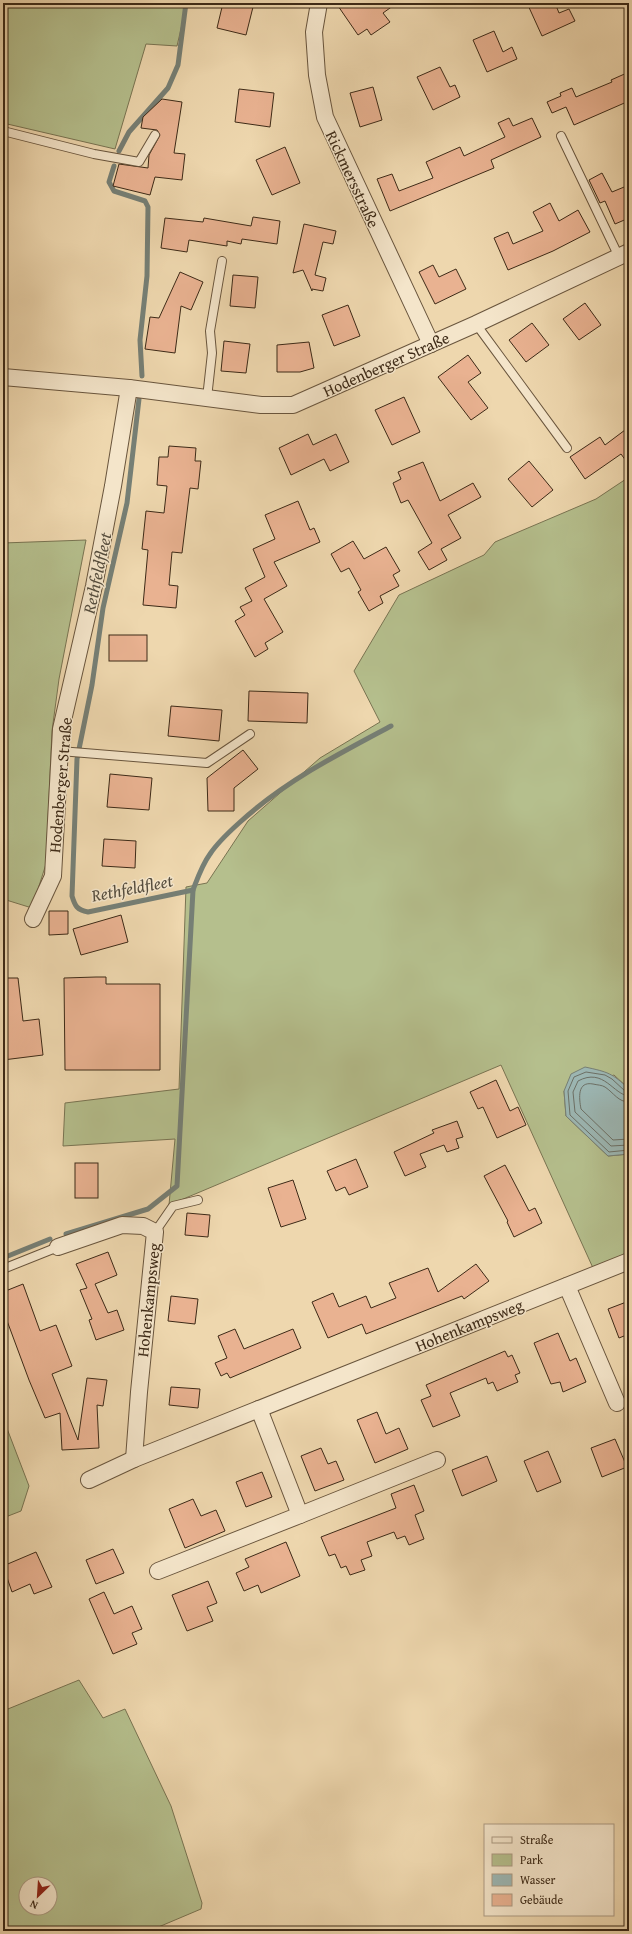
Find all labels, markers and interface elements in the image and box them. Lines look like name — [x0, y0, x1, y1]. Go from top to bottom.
street label: Rickmersstraße — [320, 126, 386, 232]
street label: Hodenberger Straße — [319, 325, 453, 403]
water label: Rethfeldfleet — [76, 529, 117, 617]
street label: Hodenberger Straße — [42, 716, 78, 854]
water label: Rethfeldfleet — [88, 867, 175, 908]
street label: Hohenkampsweg — [130, 1242, 166, 1358]
street label: Hohenkampsweg — [411, 1292, 527, 1358]
legend — [484, 1824, 614, 1916]
text: Straße — [520, 1831, 554, 1848]
text: Park — [520, 1851, 544, 1868]
text: Wasser — [520, 1871, 556, 1888]
north arrow — [18, 1876, 58, 1916]
text: Gebäude — [520, 1891, 563, 1908]
text: N — [26, 1896, 40, 1914]

